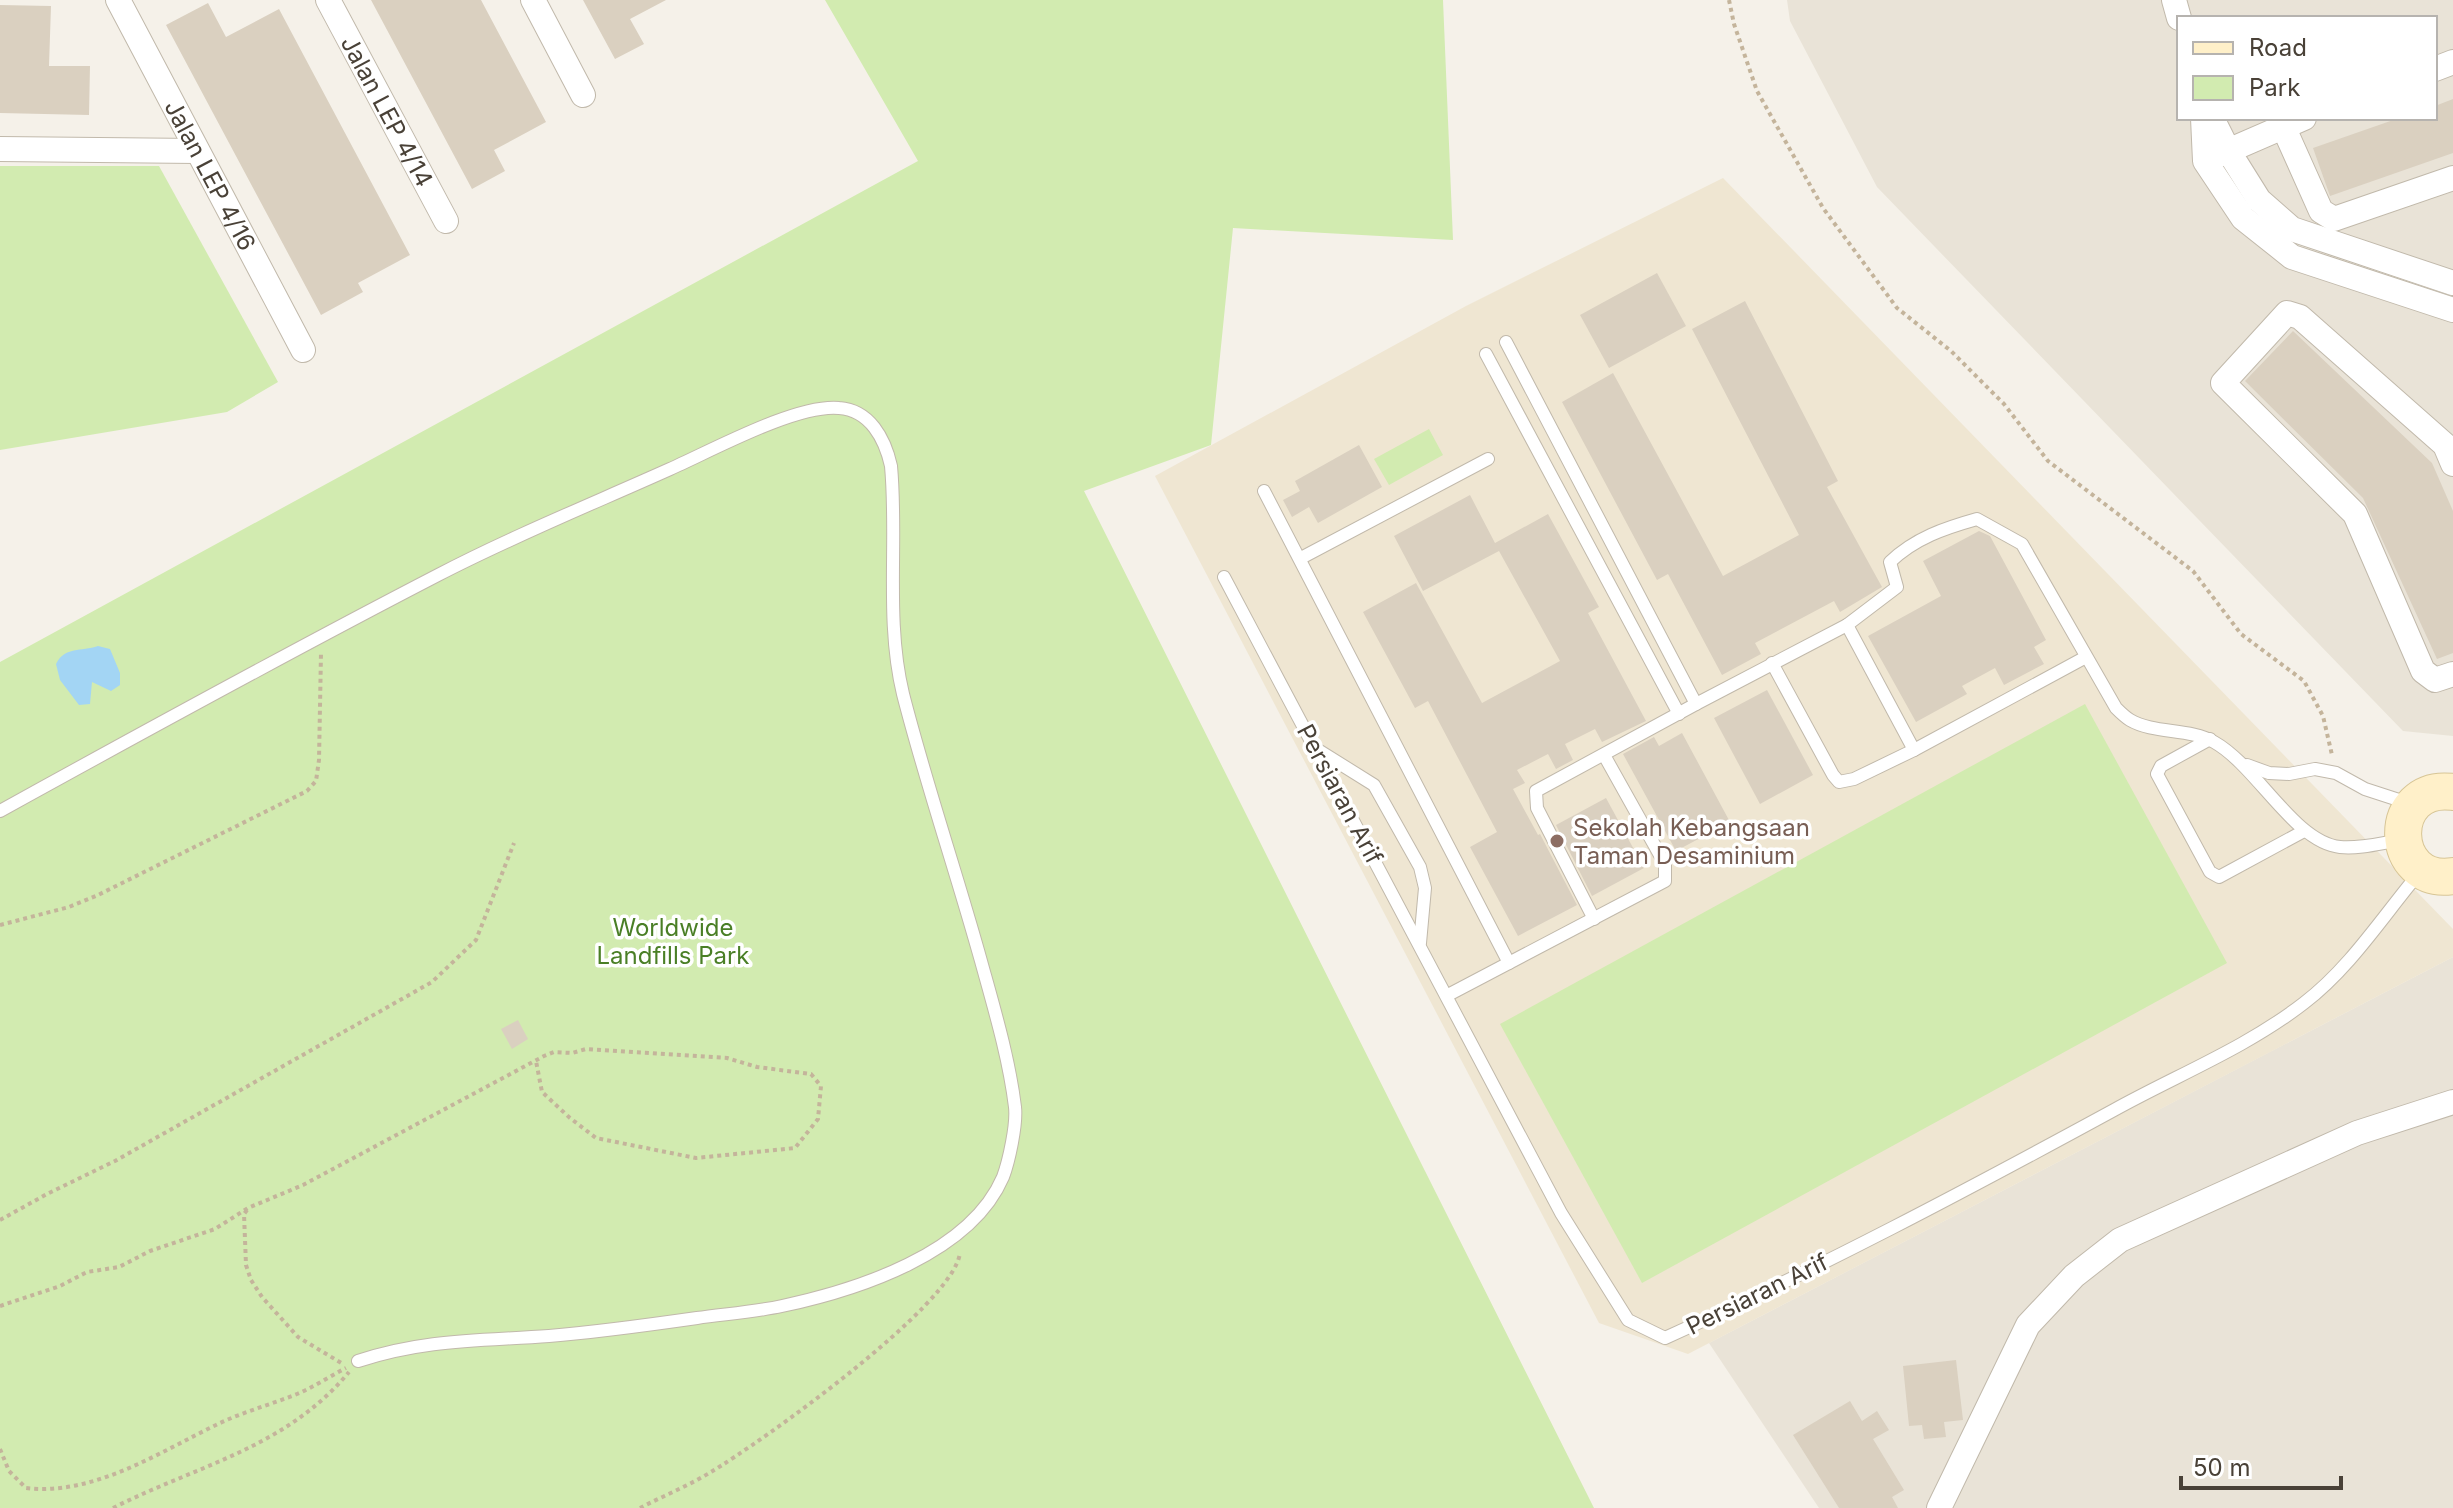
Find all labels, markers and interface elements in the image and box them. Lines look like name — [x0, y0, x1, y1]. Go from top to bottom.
legend — [2177, 16, 2437, 120]
street label: Jalan LEP 4/14 — [335, 31, 439, 192]
text: Road — [2249, 33, 2307, 62]
text: Park — [2249, 73, 2300, 102]
street label: Jalan LEP 4/16 — [159, 95, 262, 255]
street label: Persiaran Arif — [1291, 719, 1389, 869]
place label: Sekolah Kebangsaan Taman Desaminium — [1573, 813, 1810, 870]
marker: Sekolah Kebangsaan Taman Desaminium — [1548, 832, 1566, 850]
park label: Worldwide Landfills Park — [596, 913, 750, 970]
street label: Persiaran Arif — [1681, 1247, 1833, 1341]
scale bar — [2181, 1440, 2341, 1490]
text: 50 m — [2193, 1453, 2251, 1482]

